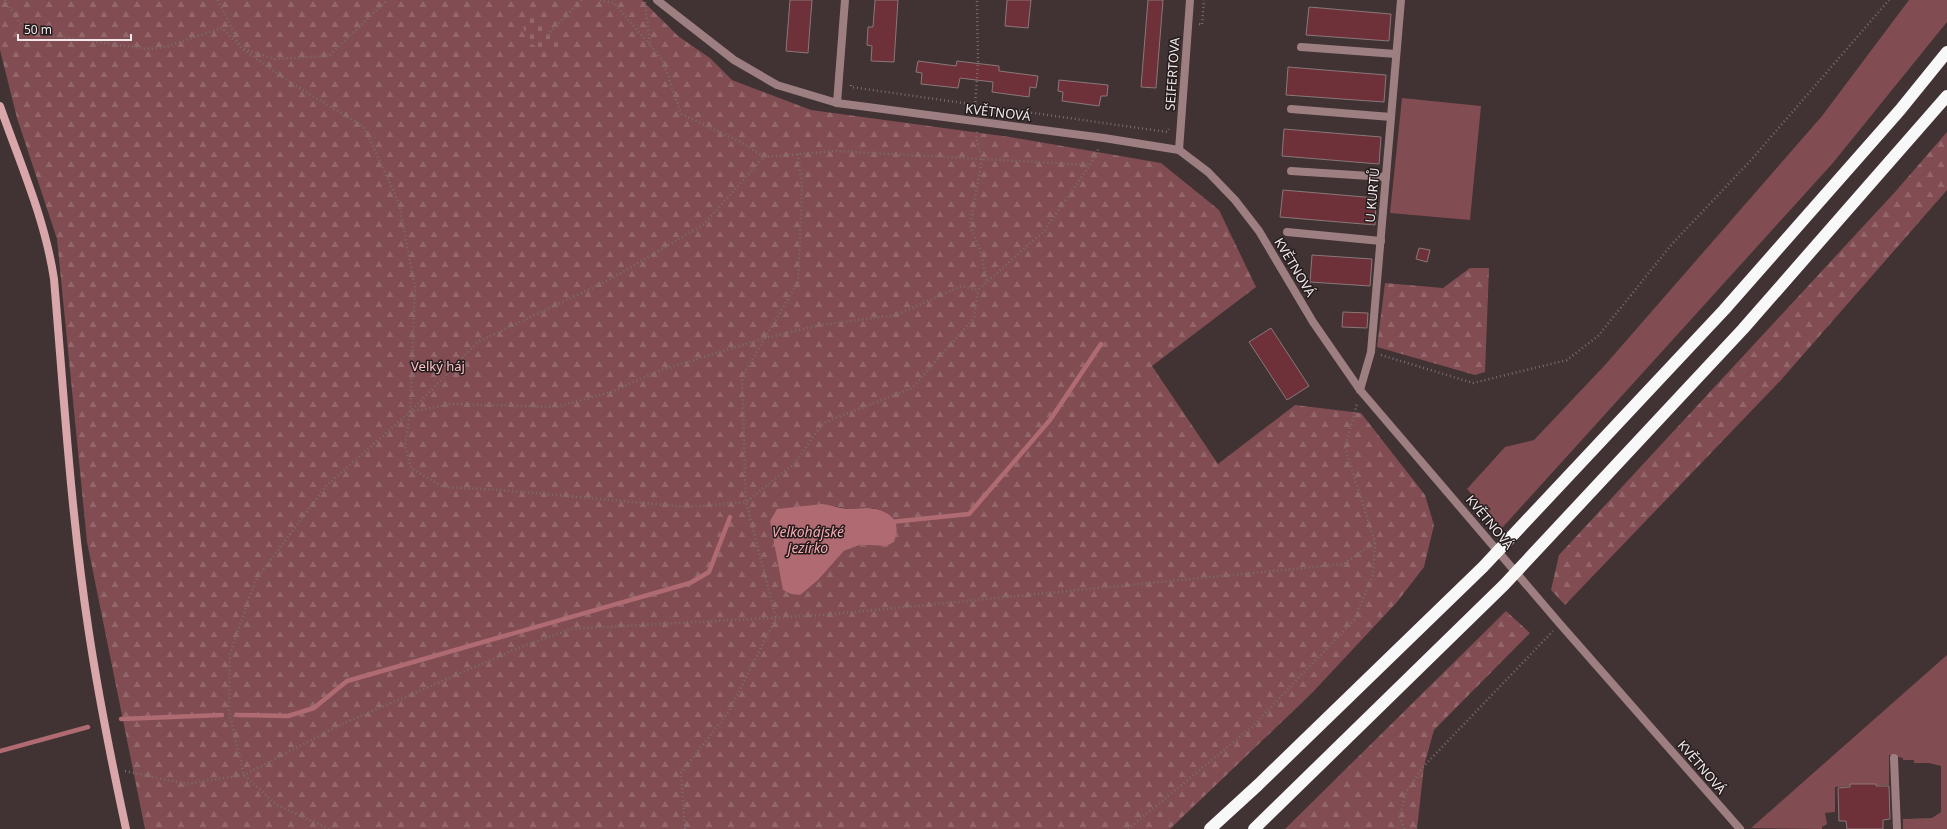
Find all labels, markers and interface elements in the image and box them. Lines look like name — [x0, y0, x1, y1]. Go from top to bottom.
scale bar — [18, 16, 131, 42]
text: 50 m — [24, 21, 52, 38]
street label: SEIFERTOVA — [1160, 36, 1184, 111]
street label: KVĚTNOVÁ — [964, 99, 1032, 125]
street label: U KURTŮ — [1361, 167, 1383, 223]
street label: KVĚTNOVÁ — [1270, 234, 1320, 300]
park label: Velký háj — [411, 357, 465, 375]
street label: KVĚTNOVÁ — [1462, 491, 1518, 554]
water label: Velkohájské jezírko — [772, 522, 844, 557]
street label: KVĚTNOVÁ — [1674, 736, 1731, 798]

